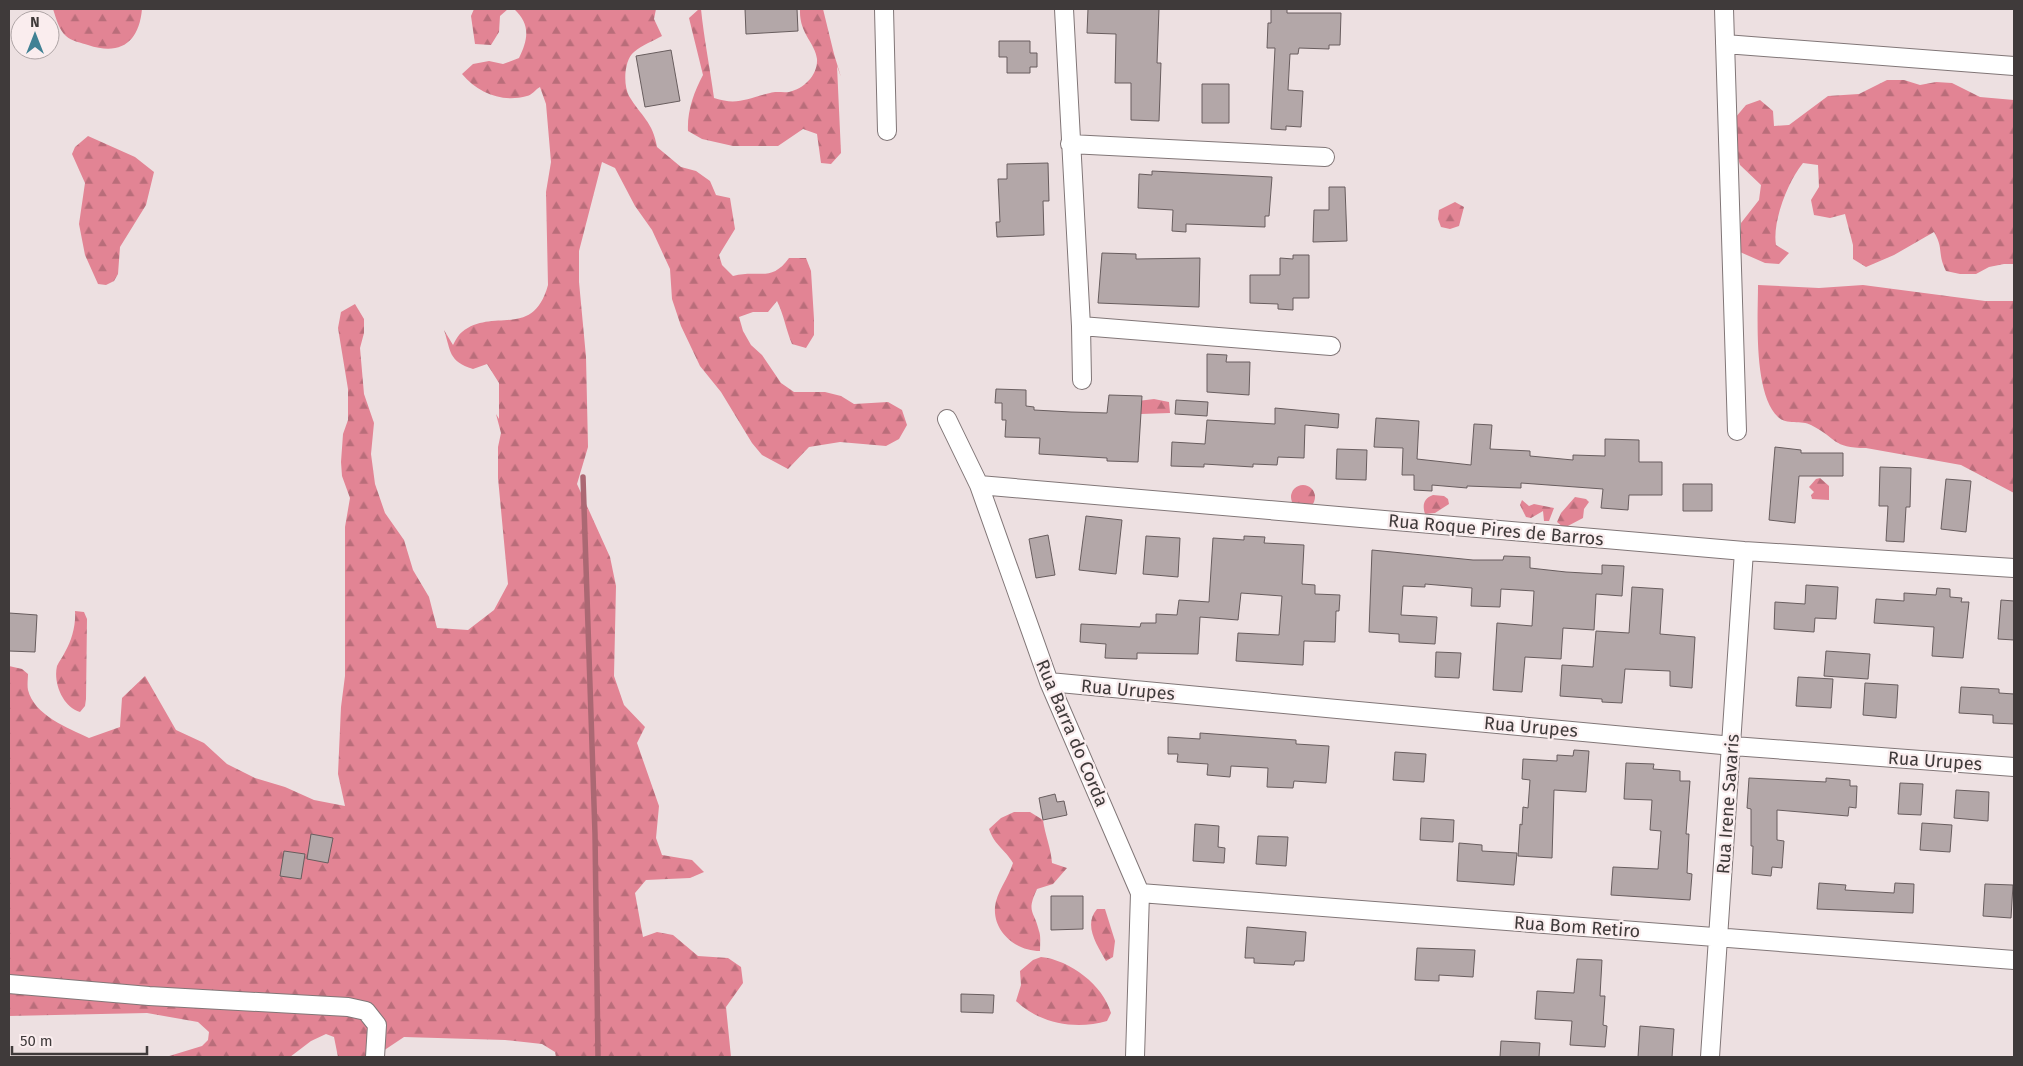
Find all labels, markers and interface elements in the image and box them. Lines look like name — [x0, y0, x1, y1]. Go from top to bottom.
north arrow — [10, 10, 60, 60]
text: N — [30, 14, 40, 31]
street label: Rua Roque Pires de Barros — [1387, 510, 1605, 550]
street label: Rua Barra do Corda — [1031, 656, 1113, 810]
street label: Rua Urupes — [1080, 675, 1176, 705]
street label: Rua Urupes — [1483, 712, 1579, 742]
street label: Rua Irene Savaris — [1712, 733, 1744, 875]
street label: Rua Urupes — [1887, 747, 1983, 775]
street label: Rua Bom Retiro — [1513, 912, 1641, 942]
scale bar — [12, 1024, 148, 1056]
text: 50 m — [20, 1032, 53, 1050]

